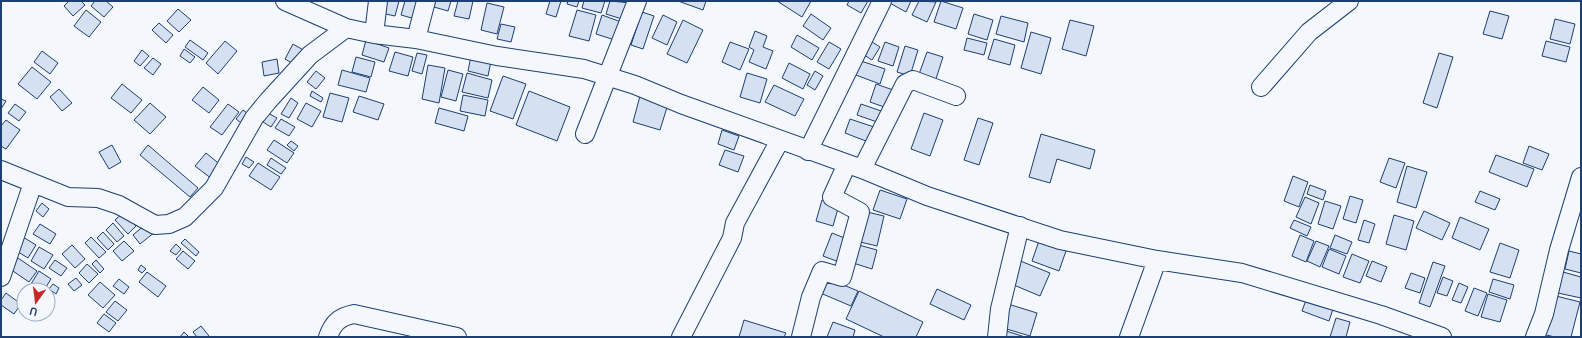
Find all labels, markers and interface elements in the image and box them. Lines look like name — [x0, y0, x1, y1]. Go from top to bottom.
north arrow — [16, 282, 56, 322]
text: U — [28, 303, 39, 318]

